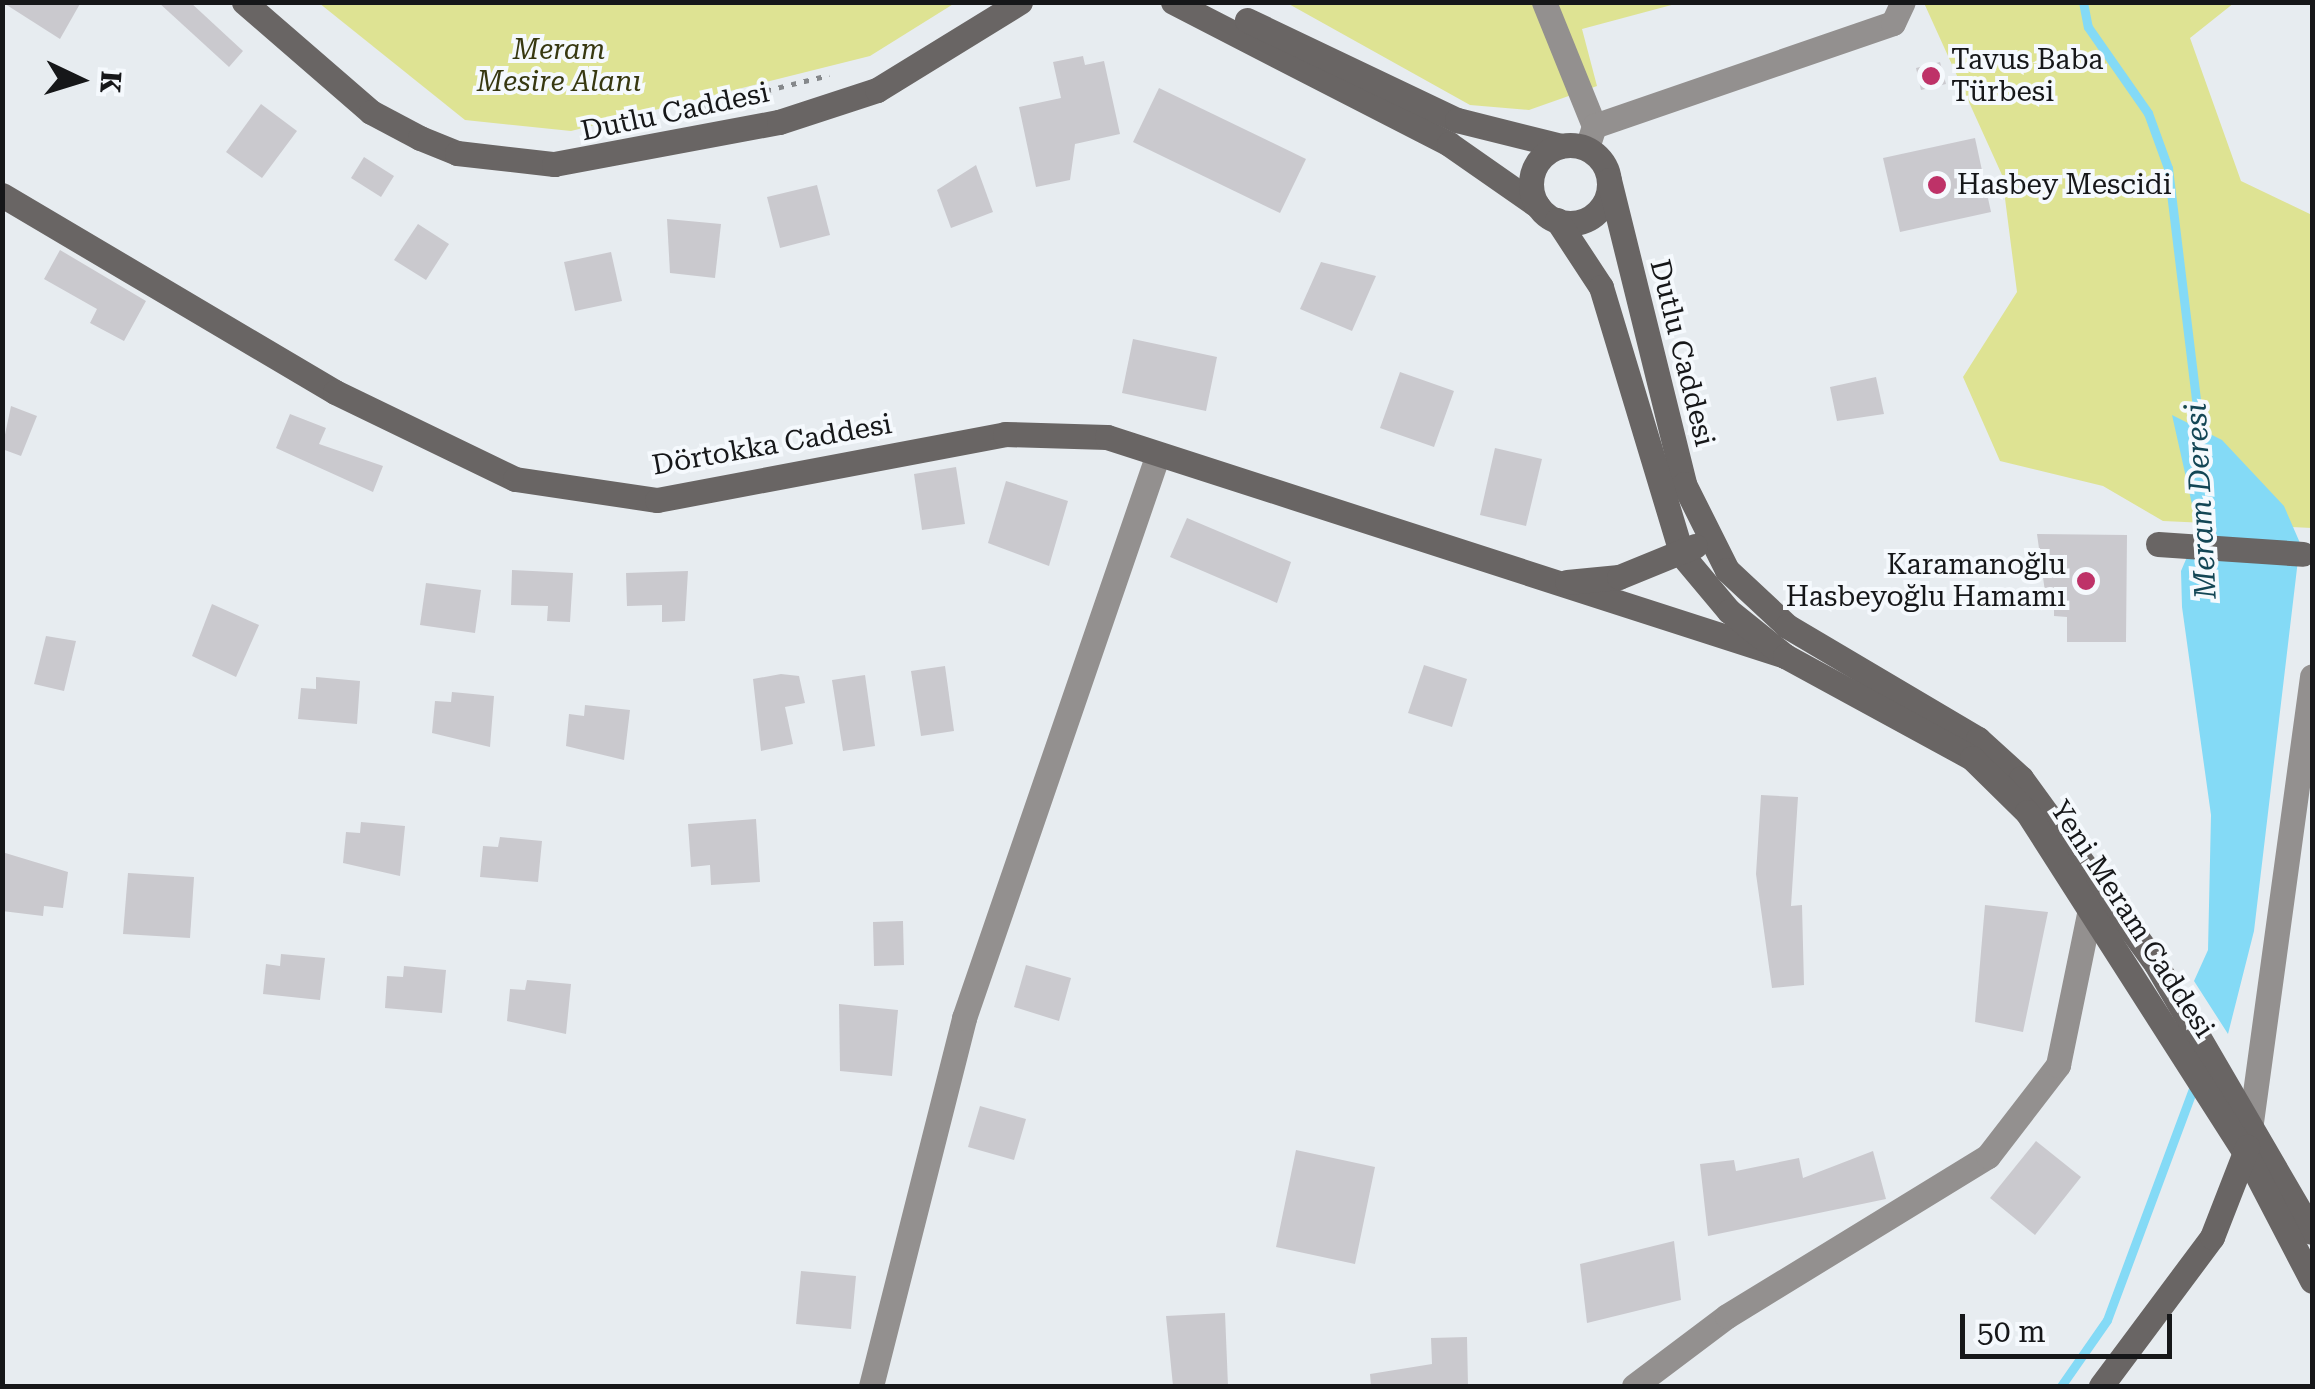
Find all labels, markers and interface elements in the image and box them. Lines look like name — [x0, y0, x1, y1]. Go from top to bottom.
north arrow — [30, 30, 130, 130]
park label: Meram Mesire Alanı — [477, 33, 641, 99]
place label: Tavus Baba Türbesi — [1951, 43, 2103, 109]
marker: Tavus Baba Türbesi — [1920, 65, 1942, 87]
text: K — [93, 70, 128, 94]
street label: Dutlu Caddesi — [578, 76, 772, 148]
place label: Hasbey Mescidi — [1957, 168, 2172, 202]
marker: Hasbey Mescidi — [1926, 174, 1948, 196]
street label: Dutlu Caddesi — [1643, 256, 1721, 450]
water label: Meram Deresi — [2178, 402, 2224, 600]
street label: Dörtokka Caddesi — [650, 407, 894, 483]
place label: Karamanoğlu Hasbeyoğlu Hamamı — [1786, 548, 2066, 614]
marker: Karamanoğlu Hasbeyoğlu Hamamı — [2075, 570, 2097, 592]
street label: Yeni Meram Caddesi — [2043, 794, 2221, 1044]
scale bar — [1965, 1294, 2178, 1356]
text: 50 m — [1977, 1314, 2046, 1349]

